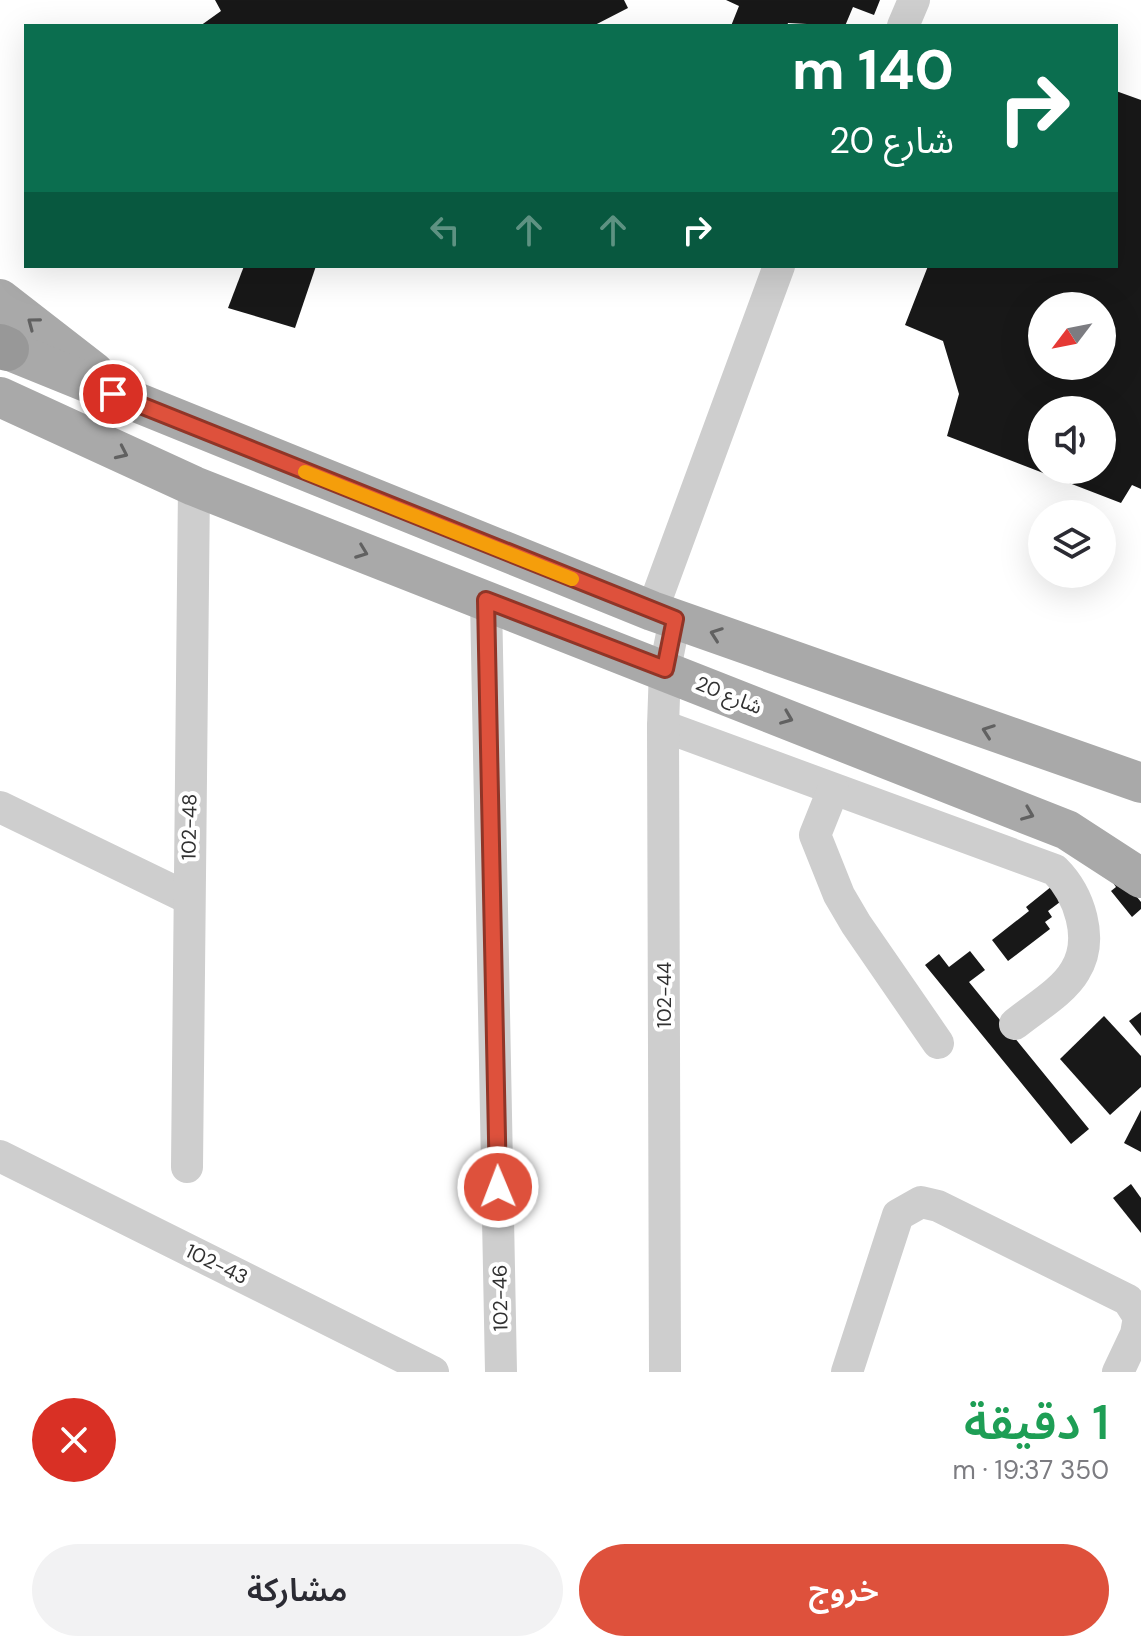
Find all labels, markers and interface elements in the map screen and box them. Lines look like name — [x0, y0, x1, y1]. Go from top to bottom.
text: 140 m — [792, 33, 954, 106]
icon: right — [982, 56, 1086, 160]
text: شارع 20 — [829, 117, 954, 164]
icon: left — [423, 208, 467, 252]
icon: ahead — [507, 208, 551, 252]
icon: ahead — [591, 208, 635, 252]
icon: right — [675, 208, 719, 252]
north arrow — [1028, 292, 1116, 380]
map controls — [1028, 292, 1116, 588]
one-way arrow — [27, 319, 42, 333]
pin — [79, 360, 147, 428]
icon: arrive — [91, 372, 135, 416]
button: sound — [1028, 396, 1116, 484]
one-way arrow — [113, 443, 128, 459]
button: layers — [1028, 500, 1116, 588]
one-way arrow — [354, 542, 368, 558]
one-way arrow — [710, 627, 724, 644]
street label: شارع 20 — [691, 670, 766, 722]
one-way arrow — [779, 708, 793, 724]
one-way arrow — [981, 724, 995, 740]
street label: 102-48 — [175, 794, 203, 860]
one-way arrow — [1020, 805, 1034, 821]
street label: 102-44 — [651, 962, 677, 1028]
position arrow — [456, 1145, 540, 1229]
street label: 102-43 — [182, 1238, 252, 1290]
street label: 102-46 — [486, 1264, 514, 1332]
text: 1 دقيقة — [964, 1391, 1109, 1454]
button: close — [32, 1398, 116, 1482]
text: 350 m · 19:37 — [952, 1453, 1109, 1487]
button: مشاركة — [32, 1544, 563, 1636]
button: خروج — [579, 1544, 1109, 1636]

